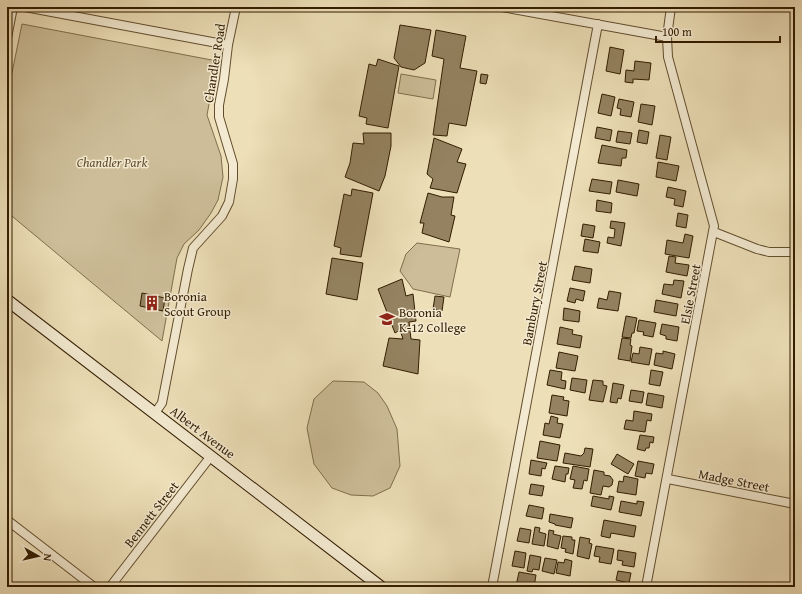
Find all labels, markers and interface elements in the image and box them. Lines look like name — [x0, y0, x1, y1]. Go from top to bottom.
scale bar — [656, 18, 780, 44]
street label: Chandler Road — [199, 22, 230, 104]
text: 100 m — [662, 23, 692, 40]
park label: Chandler Park — [77, 153, 147, 172]
street label: Bambury Street — [517, 259, 552, 347]
street label: Elsie Street — [675, 262, 706, 326]
place label: Boronia Scout Group — [164, 287, 231, 321]
building icon: Boronia Scout Group — [143, 294, 161, 312]
place label: Boronia K-12 College — [399, 303, 466, 337]
school or university icon: Boronia K-12 College — [378, 310, 396, 328]
street label: Albert Avenue — [166, 402, 239, 463]
street label: Madge Street — [697, 464, 771, 497]
street label: Bennett Street — [120, 477, 183, 551]
north arrow — [18, 536, 58, 576]
text: N — [39, 553, 56, 563]

